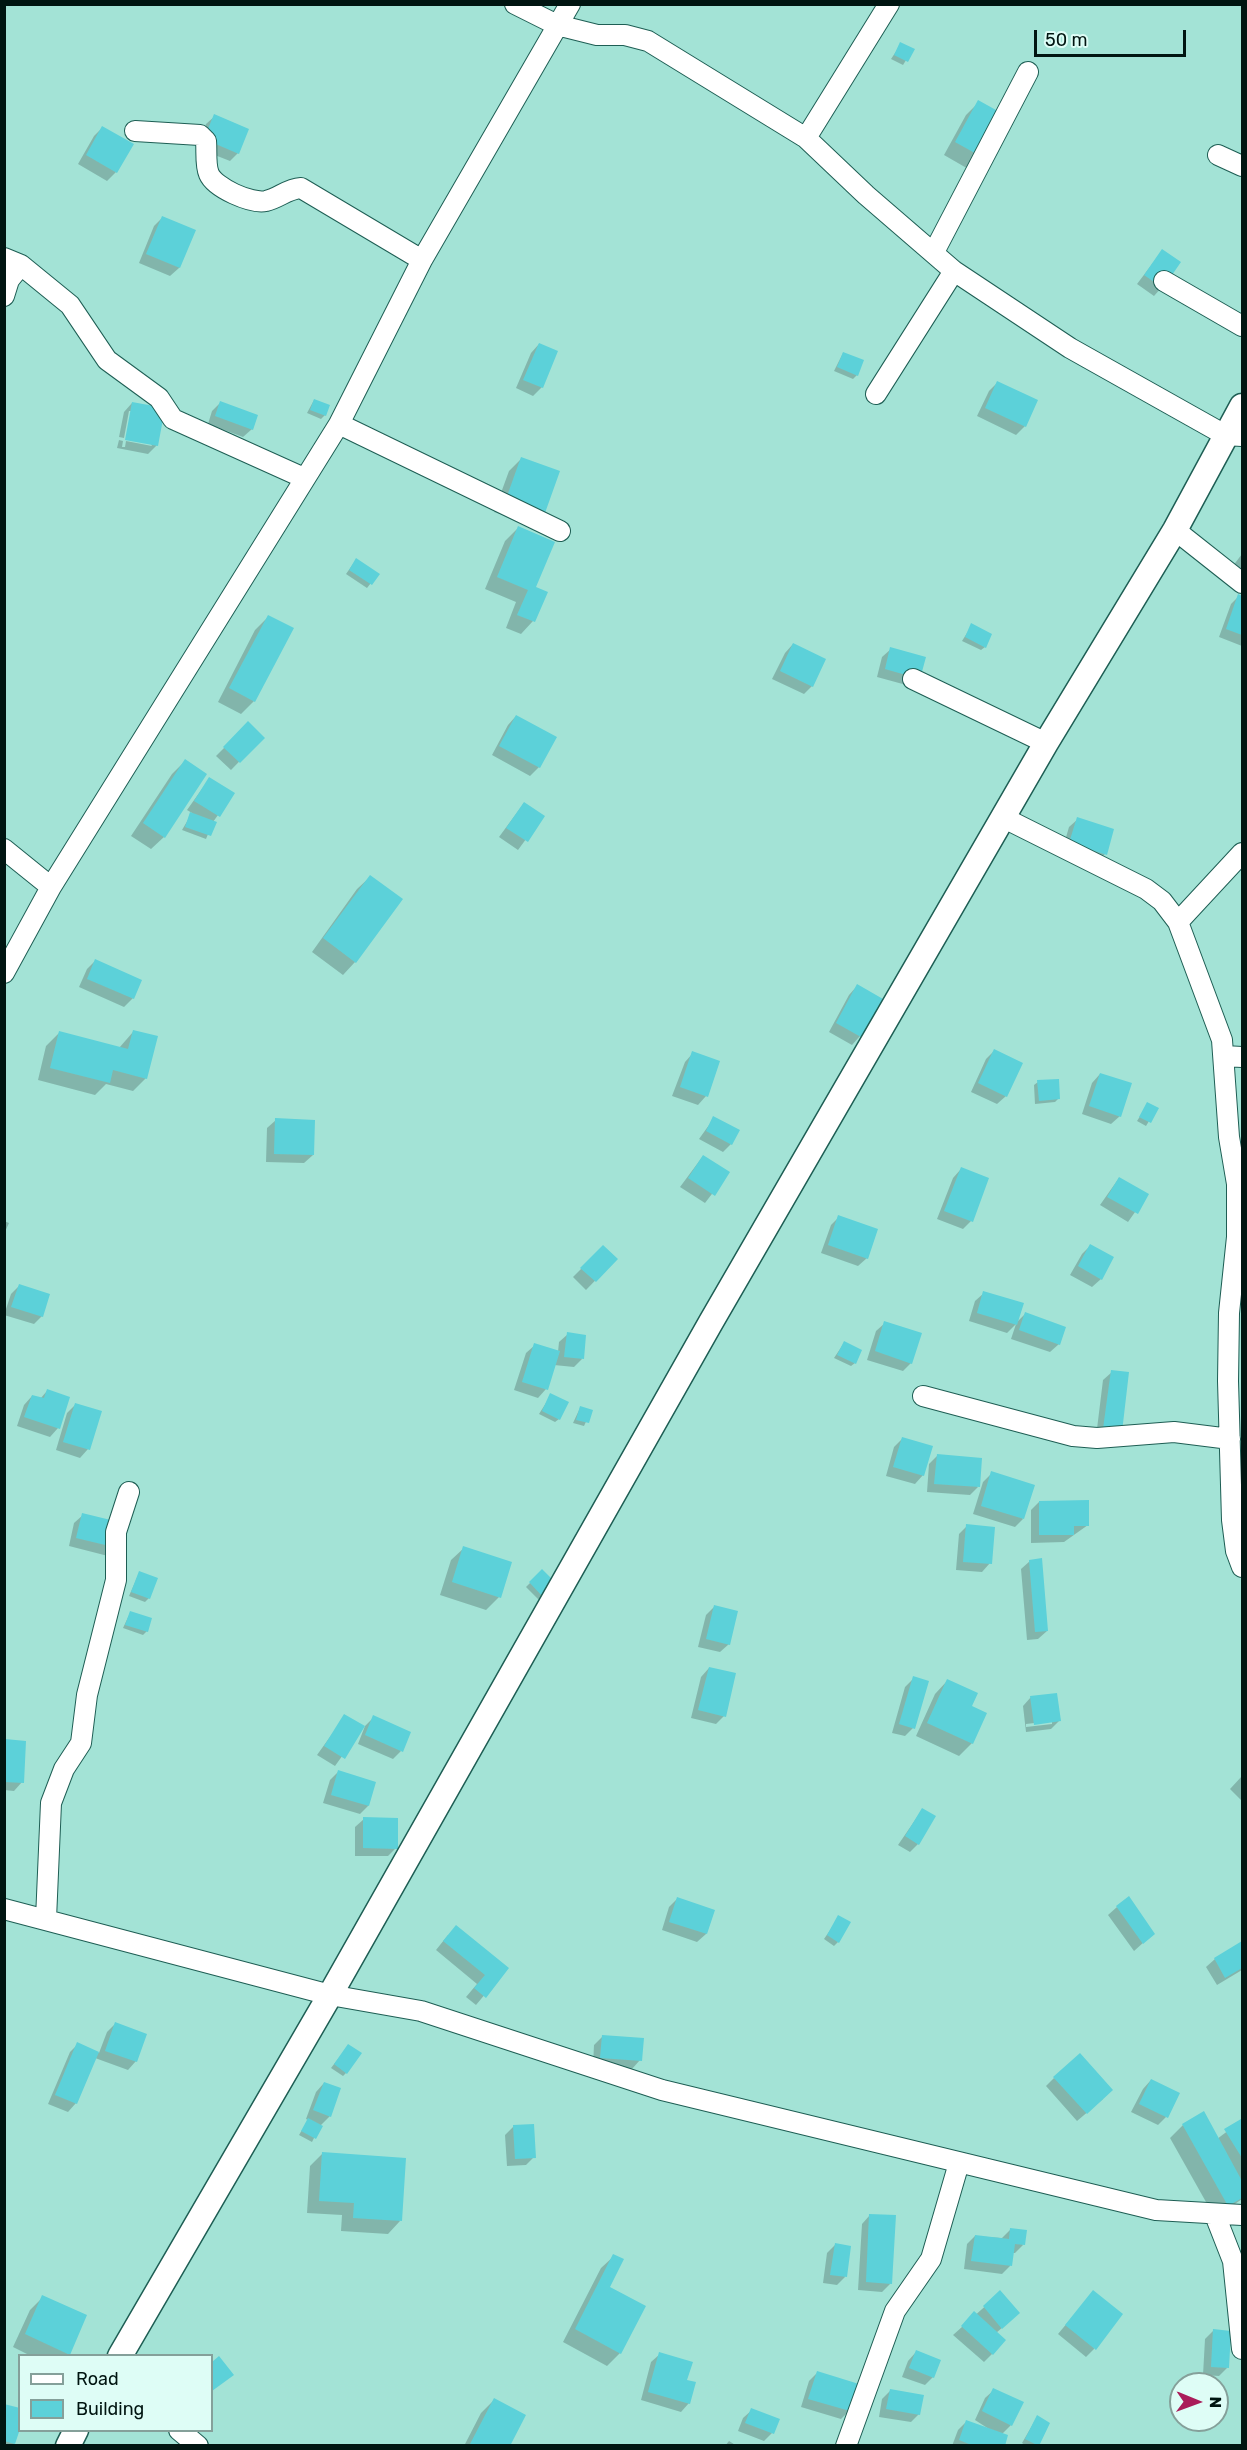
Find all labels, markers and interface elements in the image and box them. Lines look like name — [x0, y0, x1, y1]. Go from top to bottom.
scale bar — [1037, 18, 1188, 56]
text: 50 m — [1045, 29, 1088, 51]
legend — [18, 2354, 213, 2432]
text: Road — [76, 2368, 119, 2390]
north arrow — [1169, 2372, 1229, 2432]
text: N — [1206, 2396, 1225, 2408]
text: Building — [76, 2398, 144, 2420]

